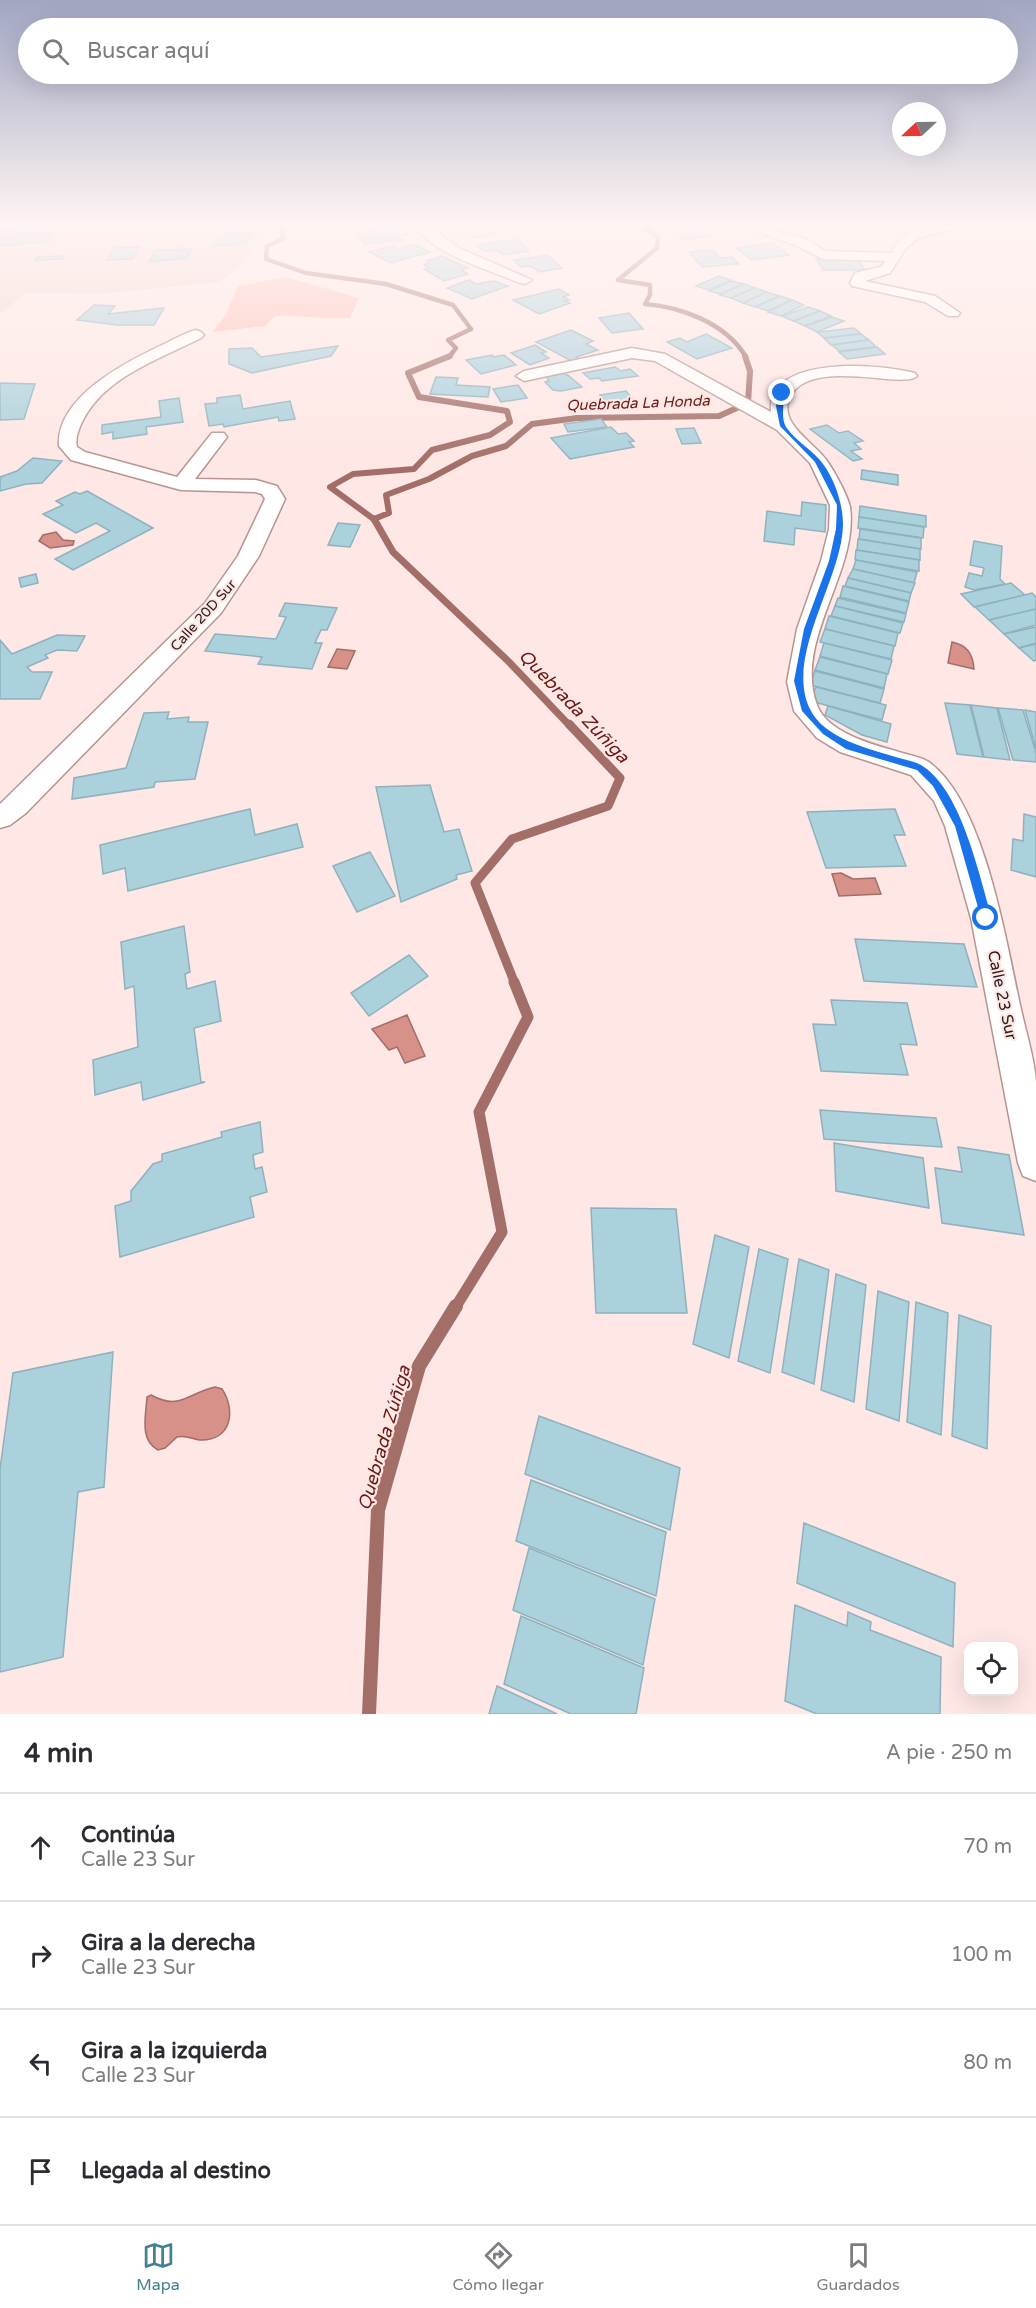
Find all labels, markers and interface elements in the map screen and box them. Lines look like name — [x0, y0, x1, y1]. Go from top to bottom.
search box — [18, 18, 1018, 84]
icon: search — [39, 35, 72, 68]
text: Buscar aquí — [87, 38, 209, 64]
north arrow — [892, 102, 946, 156]
route end — [768, 379, 794, 405]
water label: Quebrada La Honda — [566, 391, 711, 414]
street label: Calle 20D Sur — [167, 576, 240, 655]
water label: Quebrada Zúñiga — [514, 645, 634, 768]
route start — [972, 904, 998, 930]
street label: Calle 23 Sur — [983, 949, 1021, 1043]
water label: Quebrada Zúñiga — [353, 1362, 415, 1513]
map controls — [964, 1642, 1018, 1696]
button: locate — [964, 1642, 1018, 1696]
text: 4 min — [24, 1738, 93, 1769]
text: A pie · 250 m — [886, 1741, 1012, 1765]
text: Continúa — [81, 1822, 175, 1848]
icon: ahead — [24, 1831, 57, 1864]
text: 70 m — [963, 1835, 1012, 1859]
text: Calle 23 Sur — [81, 1848, 195, 1872]
text: Gira a la derecha — [81, 1930, 256, 1956]
icon: right — [24, 1939, 57, 1972]
text: 100 m — [951, 1943, 1012, 1967]
text: Calle 23 Sur — [81, 1956, 195, 1980]
text: Gira a la izquierda — [81, 2038, 267, 2064]
icon: left — [24, 2047, 57, 2080]
text: 80 m — [963, 2051, 1012, 2075]
text: Calle 23 Sur — [81, 2064, 195, 2088]
icon: arrive — [24, 2155, 57, 2188]
text: Llegada al destino — [81, 2158, 271, 2184]
tab: Mapa — [136, 2239, 180, 2295]
tab: Cómo llegar — [452, 2239, 544, 2295]
tab: Guardados — [816, 2239, 900, 2295]

